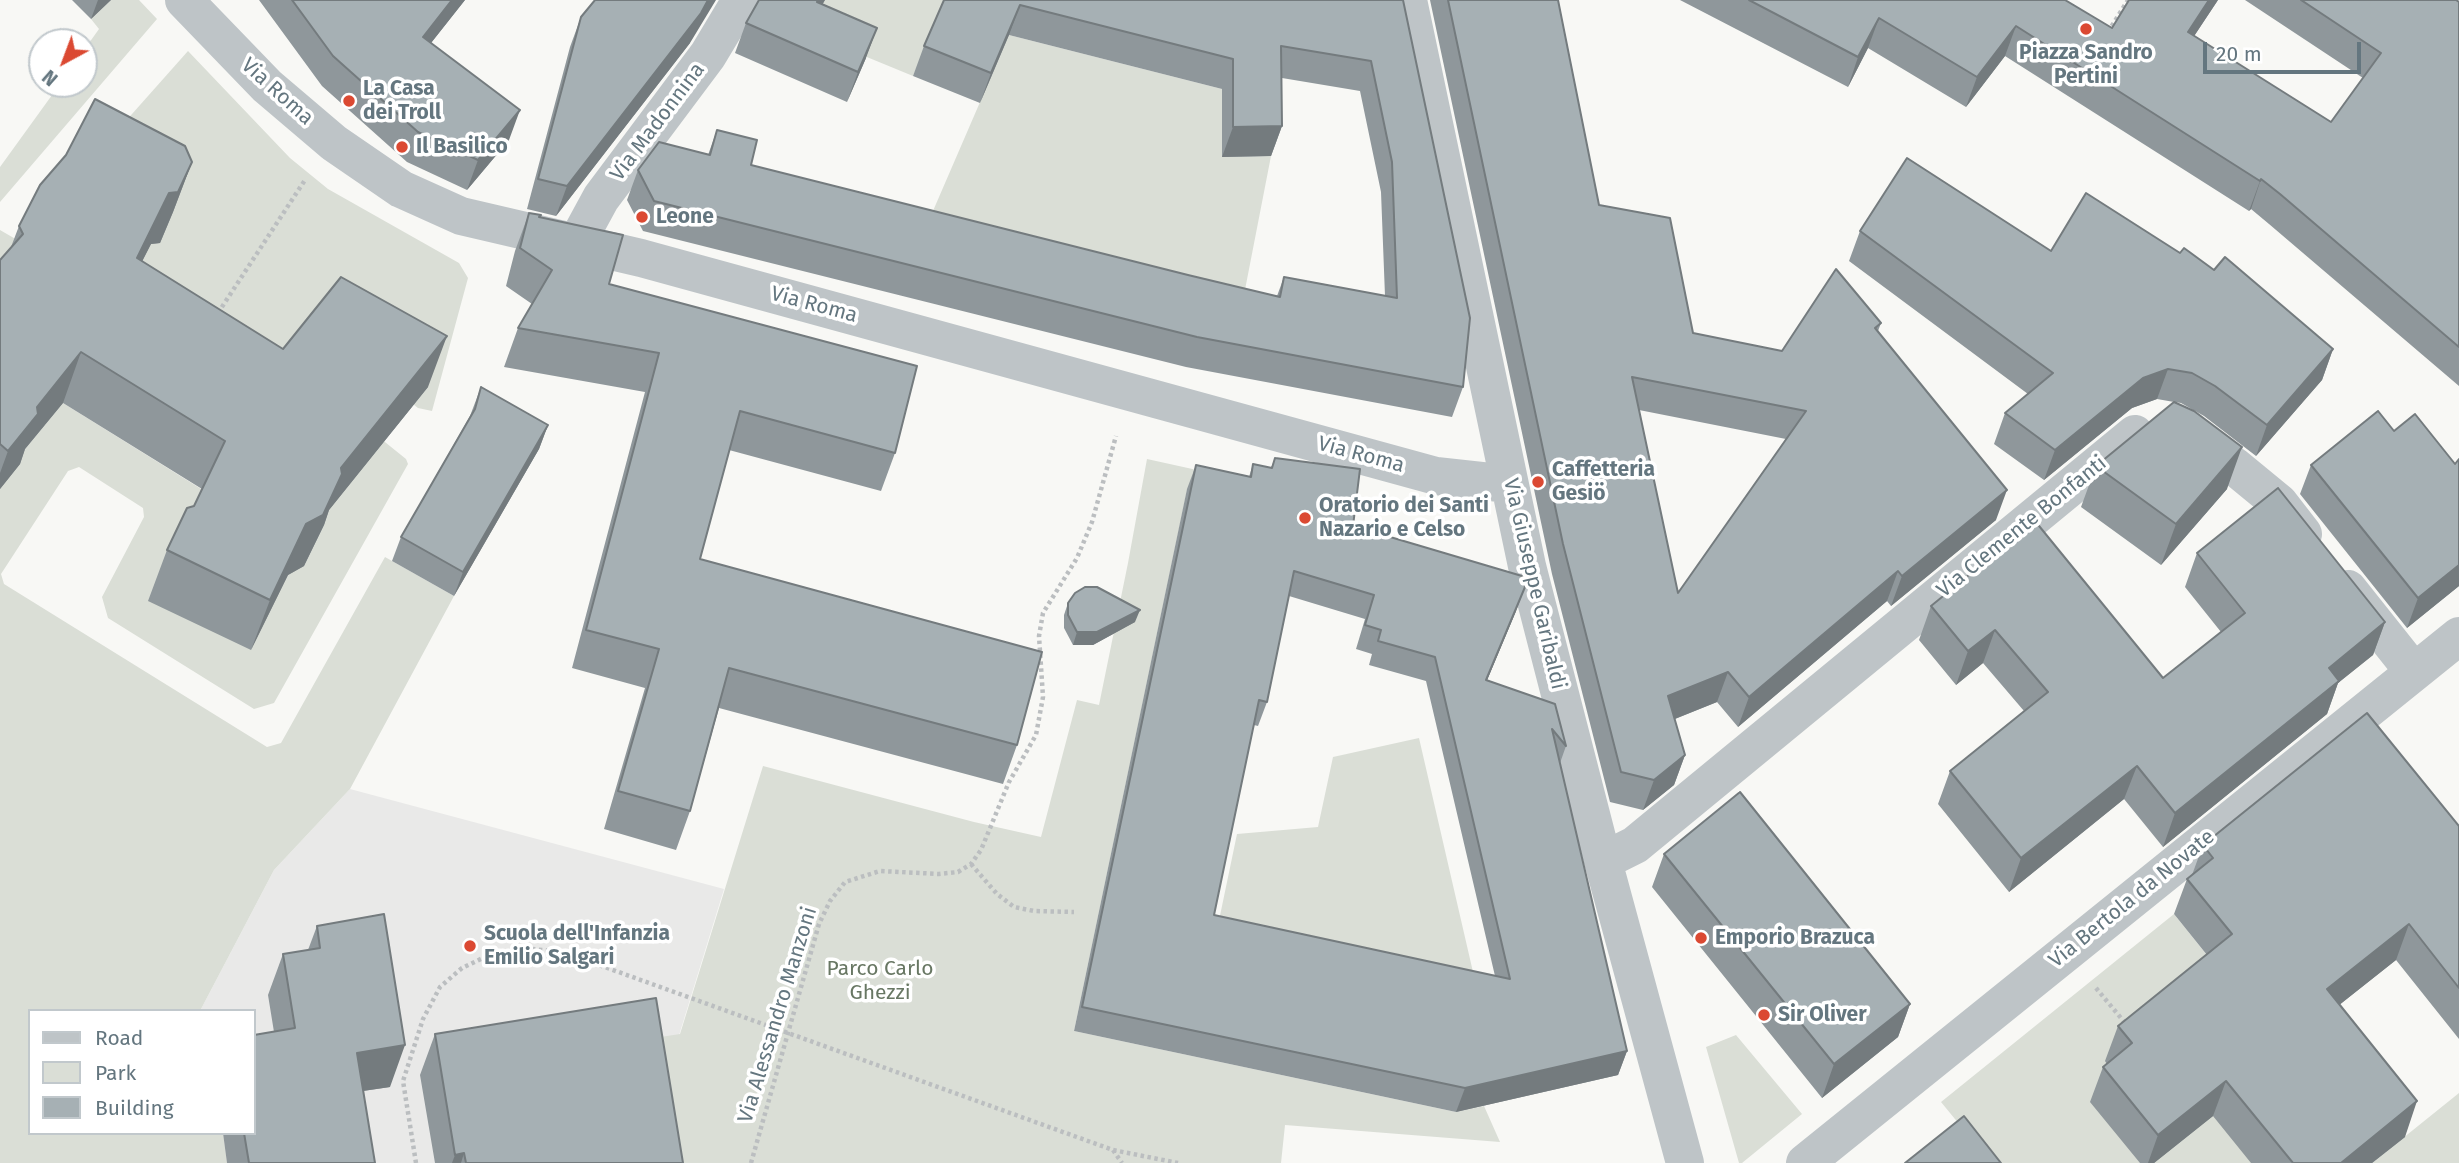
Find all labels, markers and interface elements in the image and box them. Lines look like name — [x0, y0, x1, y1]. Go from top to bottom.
marker: Piazza Sandro Pertini — [2078, 21, 2094, 37]
north arrow — [28, 28, 98, 98]
scale bar — [2207, 28, 2364, 72]
place label: Piazza Sandro Pertini — [2019, 40, 2153, 90]
text: 20 m — [2216, 41, 2262, 67]
street label: Via Roma — [236, 53, 318, 131]
street label: Via Madonnina — [605, 58, 711, 186]
text: N — [38, 65, 63, 91]
place label: La Casa dei Troll — [363, 76, 441, 126]
marker: La Casa dei Troll — [341, 93, 357, 109]
place label: Il Basilico — [416, 134, 508, 160]
marker: Il Basilico — [394, 139, 410, 155]
place label: Leone — [656, 204, 714, 230]
marker: Leone — [634, 209, 650, 225]
street label: Via Roma — [768, 281, 860, 329]
street label: Via Roma — [1315, 431, 1407, 479]
street label: Via Clemente Bonfanti — [1932, 451, 2112, 603]
place label: Caffetteria Gesiö — [1552, 457, 1655, 507]
marker: Caffetteria Gesiö — [1530, 474, 1546, 490]
street label: Via Giuseppe Garibaldi — [1497, 476, 1571, 692]
place label: Oratorio dei Santi Nazario e Celso — [1319, 493, 1489, 543]
marker: Oratorio dei Santi Nazario e Celso — [1297, 510, 1313, 526]
street label: Via Bertola da Novate — [2044, 824, 2220, 974]
street label: Via Alessandro Manzoni — [733, 904, 823, 1126]
place label: Scuola dell'Infanzia Emilio Salgari — [484, 921, 670, 971]
place label: Emporio Brazuca — [1715, 925, 1875, 951]
marker: Emporio Brazuca — [1693, 930, 1709, 946]
marker: Scuola dell'Infanzia Emilio Salgari — [462, 938, 478, 954]
park label: Parco Carlo Ghezzi — [827, 956, 933, 1006]
place label: Sir Oliver — [1778, 1002, 1867, 1028]
marker: Sir Oliver — [1756, 1007, 1772, 1023]
legend — [28, 1009, 256, 1135]
text: Road — [95, 1025, 143, 1051]
text: Park — [95, 1060, 136, 1086]
text: Building — [95, 1095, 174, 1121]

